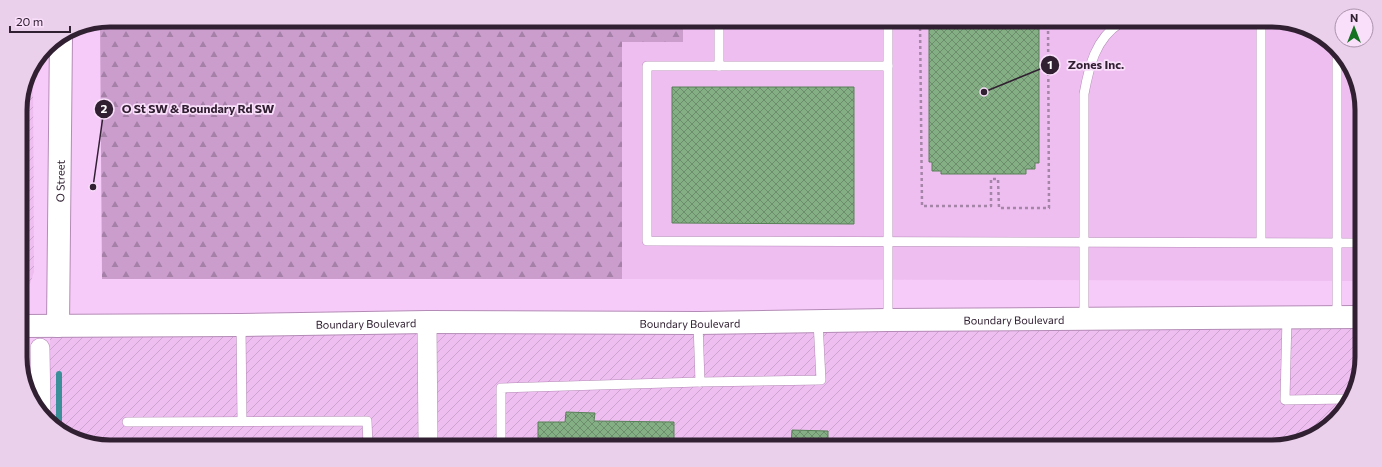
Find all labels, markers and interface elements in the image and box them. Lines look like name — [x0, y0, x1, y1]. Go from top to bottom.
scale bar — [10, 8, 70, 34]
north arrow — [1334, 8, 1374, 48]
text: N — [1350, 11, 1358, 24]
text: 20 m — [16, 14, 43, 28]
callout: Zones Inc. — [1040, 53, 1132, 77]
text: 1 — [1047, 57, 1053, 71]
text: Zones Inc. — [1068, 57, 1124, 71]
callout: O St SW & Boundary Rd SW — [94, 97, 282, 121]
text: 2 — [101, 101, 108, 115]
text: O St SW & Boundary Rd SW — [122, 101, 275, 115]
street label: O Street — [53, 159, 66, 202]
street label: Boundary Boulevard — [964, 312, 1064, 326]
street label: Boundary Boulevard — [316, 316, 416, 330]
street label: Boundary Boulevard — [640, 316, 740, 330]

